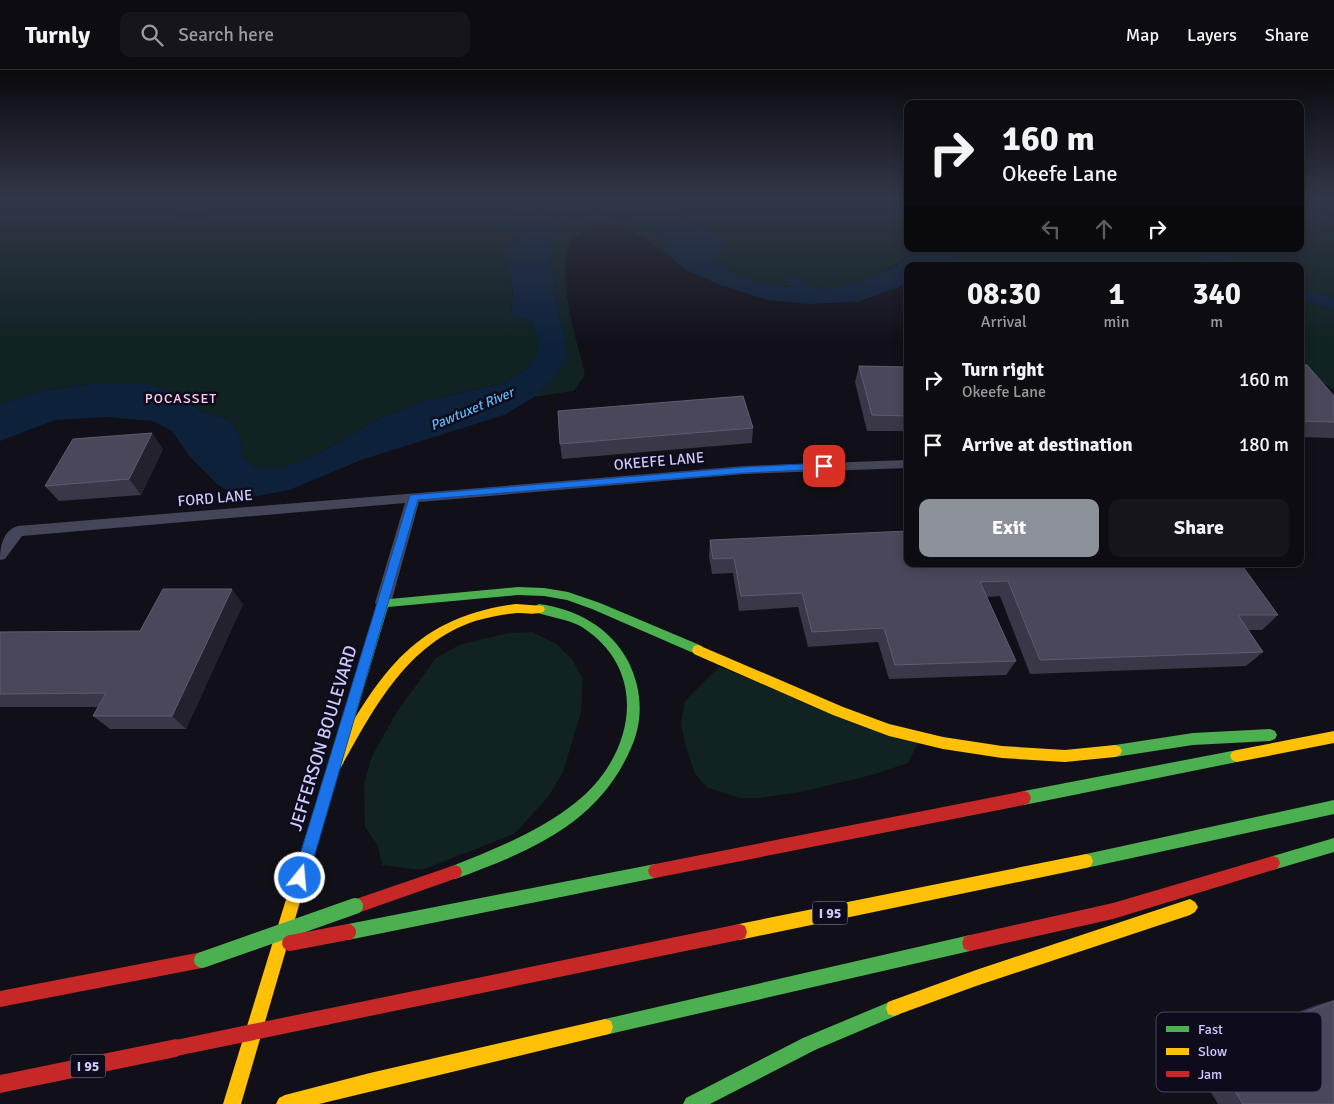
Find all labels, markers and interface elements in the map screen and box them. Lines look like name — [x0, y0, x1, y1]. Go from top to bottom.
search box — [120, 12, 470, 57]
text: Turnly — [25, 20, 90, 50]
icon: search — [138, 21, 166, 49]
text: Search here — [178, 23, 274, 47]
text: Map — [1126, 24, 1159, 46]
text: Layers — [1187, 24, 1237, 46]
text: Share — [1265, 24, 1309, 46]
text: 160 m — [1002, 117, 1095, 160]
icon: right — [919, 120, 984, 185]
text: Okeefe Lane — [1002, 160, 1118, 187]
icon: left — [1037, 215, 1065, 243]
icon: ahead — [1090, 215, 1118, 243]
icon: right — [1143, 215, 1171, 243]
text: 08:30 — [967, 276, 1041, 313]
text: 1 — [1108, 276, 1125, 313]
text: 340 — [1192, 276, 1241, 313]
text: Arrival — [981, 312, 1027, 332]
text: min — [1104, 312, 1129, 332]
text: m — [1210, 312, 1223, 332]
text: Turn right — [962, 358, 1044, 382]
icon: right — [919, 366, 947, 394]
text: 160 m — [1239, 368, 1289, 392]
text: Okeefe Lane — [962, 382, 1046, 402]
water label: Pawtuxet River — [428, 383, 518, 434]
district label: POCASSET — [145, 390, 217, 407]
icon: arrive — [919, 431, 947, 459]
text: Arrive at destination — [962, 433, 1133, 457]
text: 180 m — [1239, 433, 1289, 457]
pin — [803, 445, 845, 487]
street label: OKEEFE LANE — [613, 448, 705, 474]
icon: arrive — [810, 452, 838, 480]
street label: FORD LANE — [177, 486, 253, 510]
button: Exit — [919, 499, 1099, 557]
button: Share — [1109, 499, 1289, 557]
street label: JEFFERSON BOULEVARD — [284, 643, 362, 833]
position arrow — [273, 851, 325, 903]
road number: I 95 — [812, 901, 848, 924]
legend — [1156, 1012, 1322, 1092]
text: Fast — [1198, 1021, 1223, 1038]
text: Slow — [1198, 1043, 1227, 1060]
road number: I 95 — [70, 1054, 106, 1078]
text: Jam — [1198, 1066, 1222, 1083]

